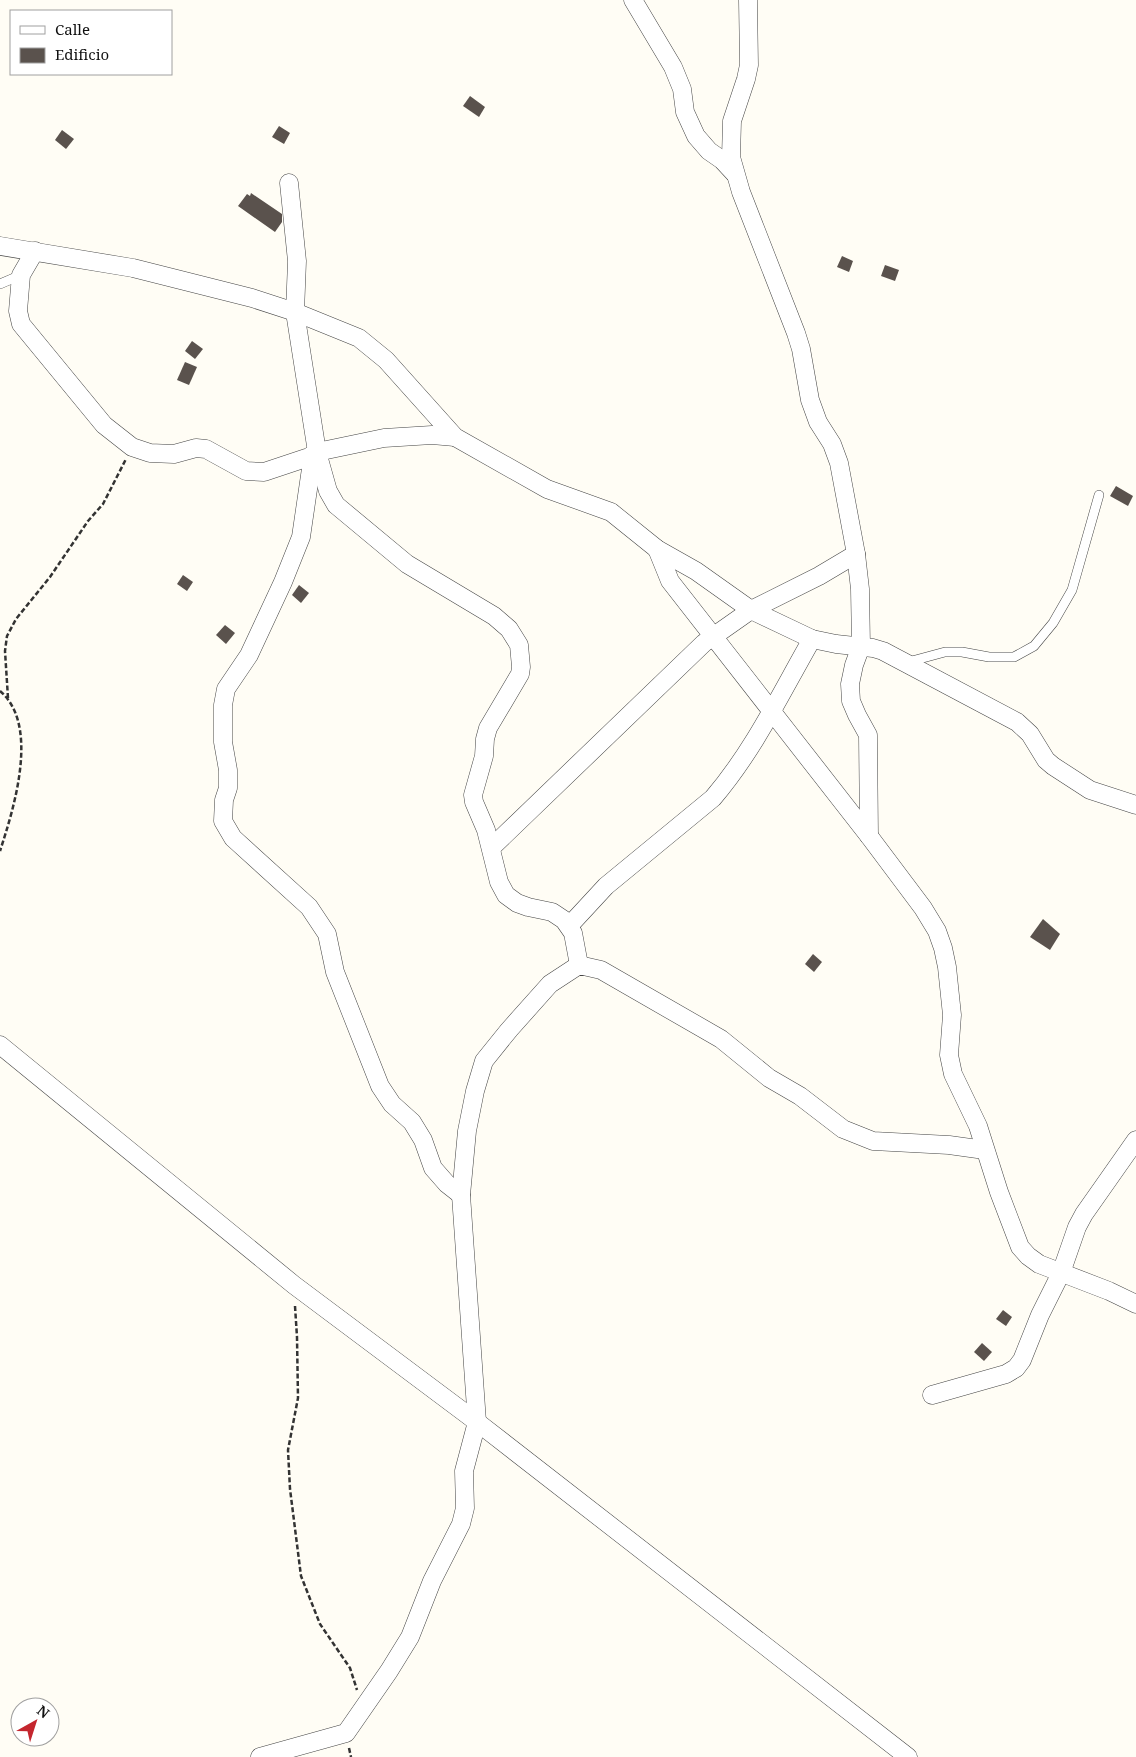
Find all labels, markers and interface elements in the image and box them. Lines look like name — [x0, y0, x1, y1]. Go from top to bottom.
legend — [10, 10, 172, 75]
text: Calle — [55, 19, 90, 39]
text: Edificio — [55, 44, 109, 64]
north arrow — [10, 1697, 60, 1747]
text: N — [33, 1701, 54, 1722]

